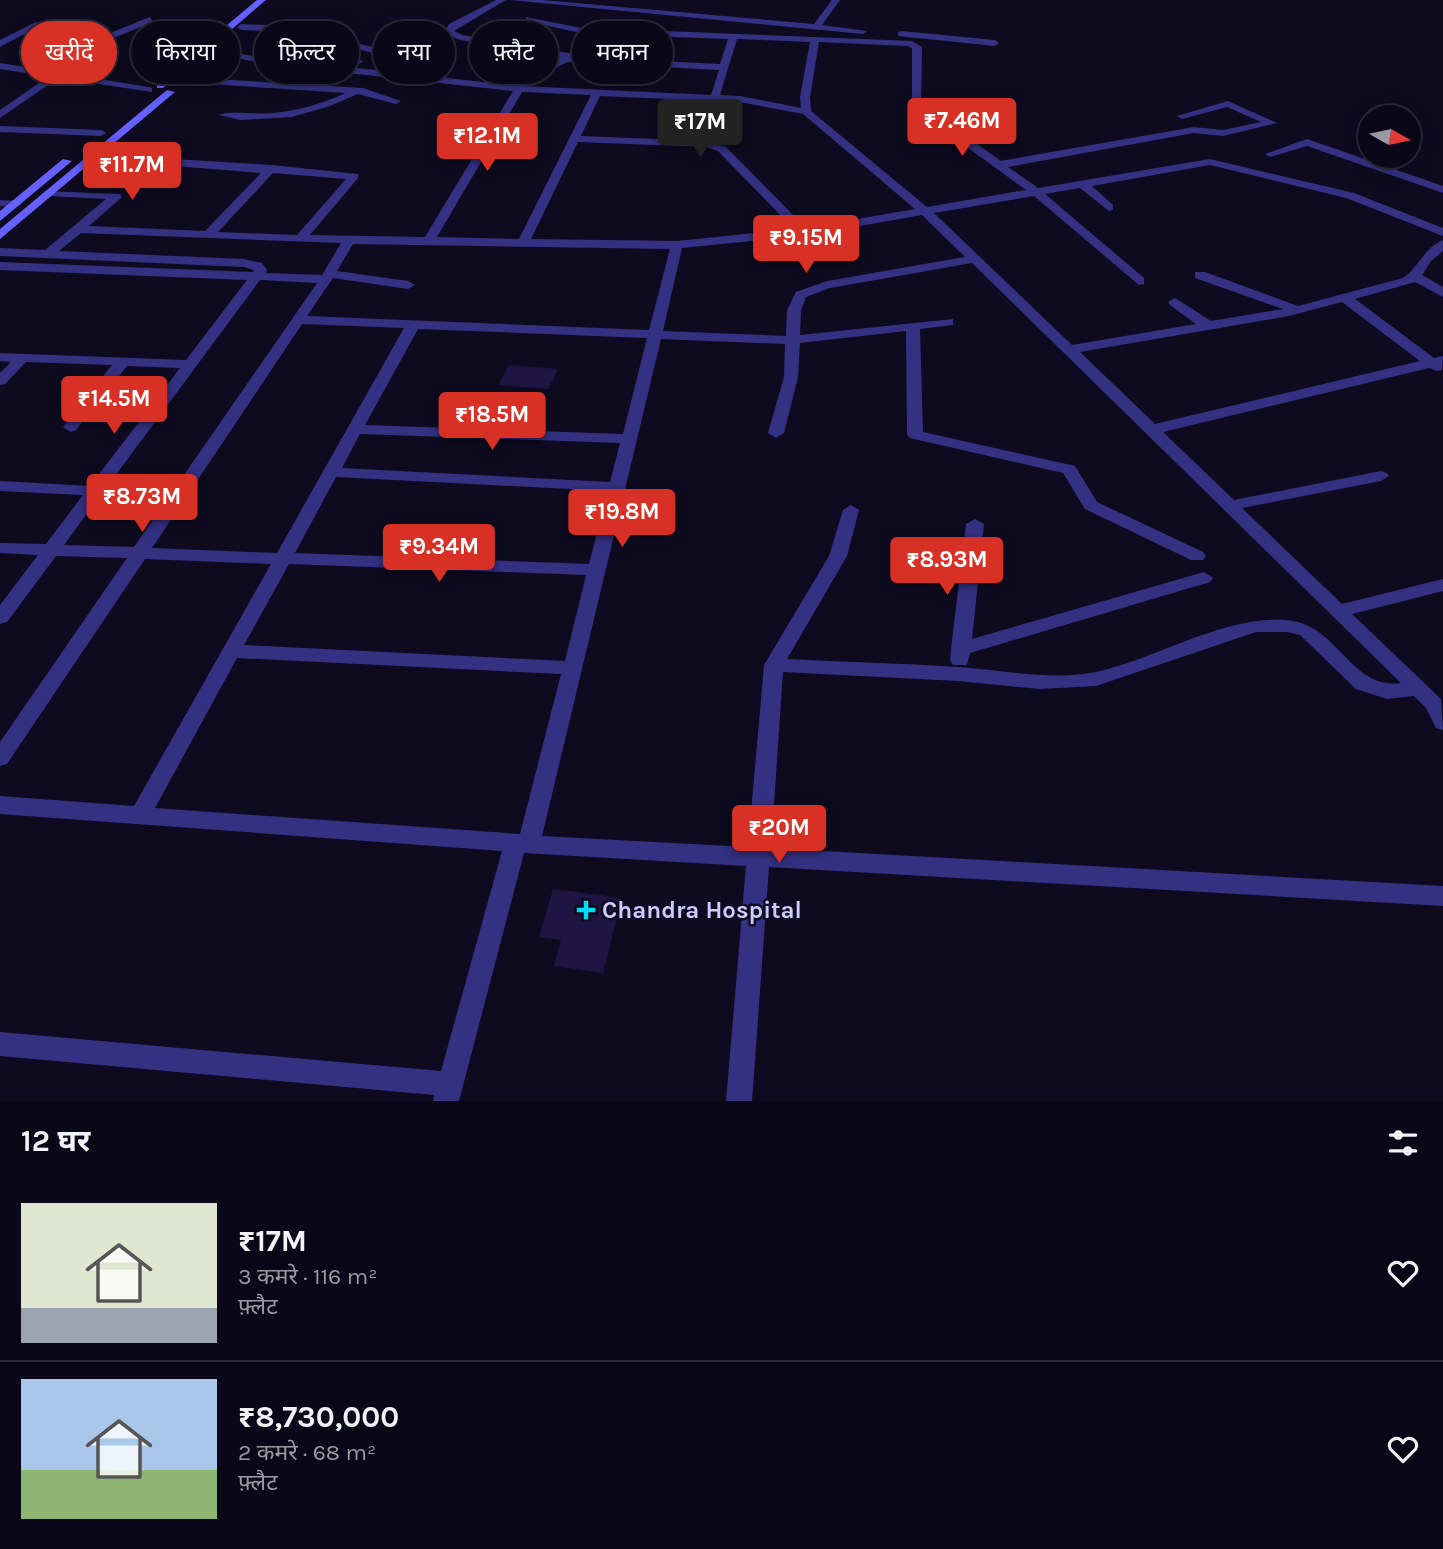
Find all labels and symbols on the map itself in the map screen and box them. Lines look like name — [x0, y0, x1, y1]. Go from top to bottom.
pin: ₹7.46M — [905, 99, 1019, 158]
pin: ₹17M — [659, 100, 741, 159]
north arrow — [1358, 105, 1421, 168]
pin: ₹12.1M — [430, 114, 544, 173]
pin: ₹11.7M — [75, 142, 189, 202]
pin: ₹9.15M — [749, 216, 863, 275]
pin: ₹14.5M — [57, 376, 171, 436]
pin: ₹18.5M — [435, 392, 549, 452]
pin: ₹8.73M — [85, 475, 199, 534]
pin: ₹19.8M — [565, 490, 679, 549]
pin: ₹9.34M — [382, 524, 496, 584]
pin: ₹8.93M — [890, 538, 1004, 597]
pin: ₹20M — [738, 806, 820, 865]
place label: Chandra Hospital — [602, 896, 802, 924]
marker: Chandra Hospital — [576, 900, 596, 920]

